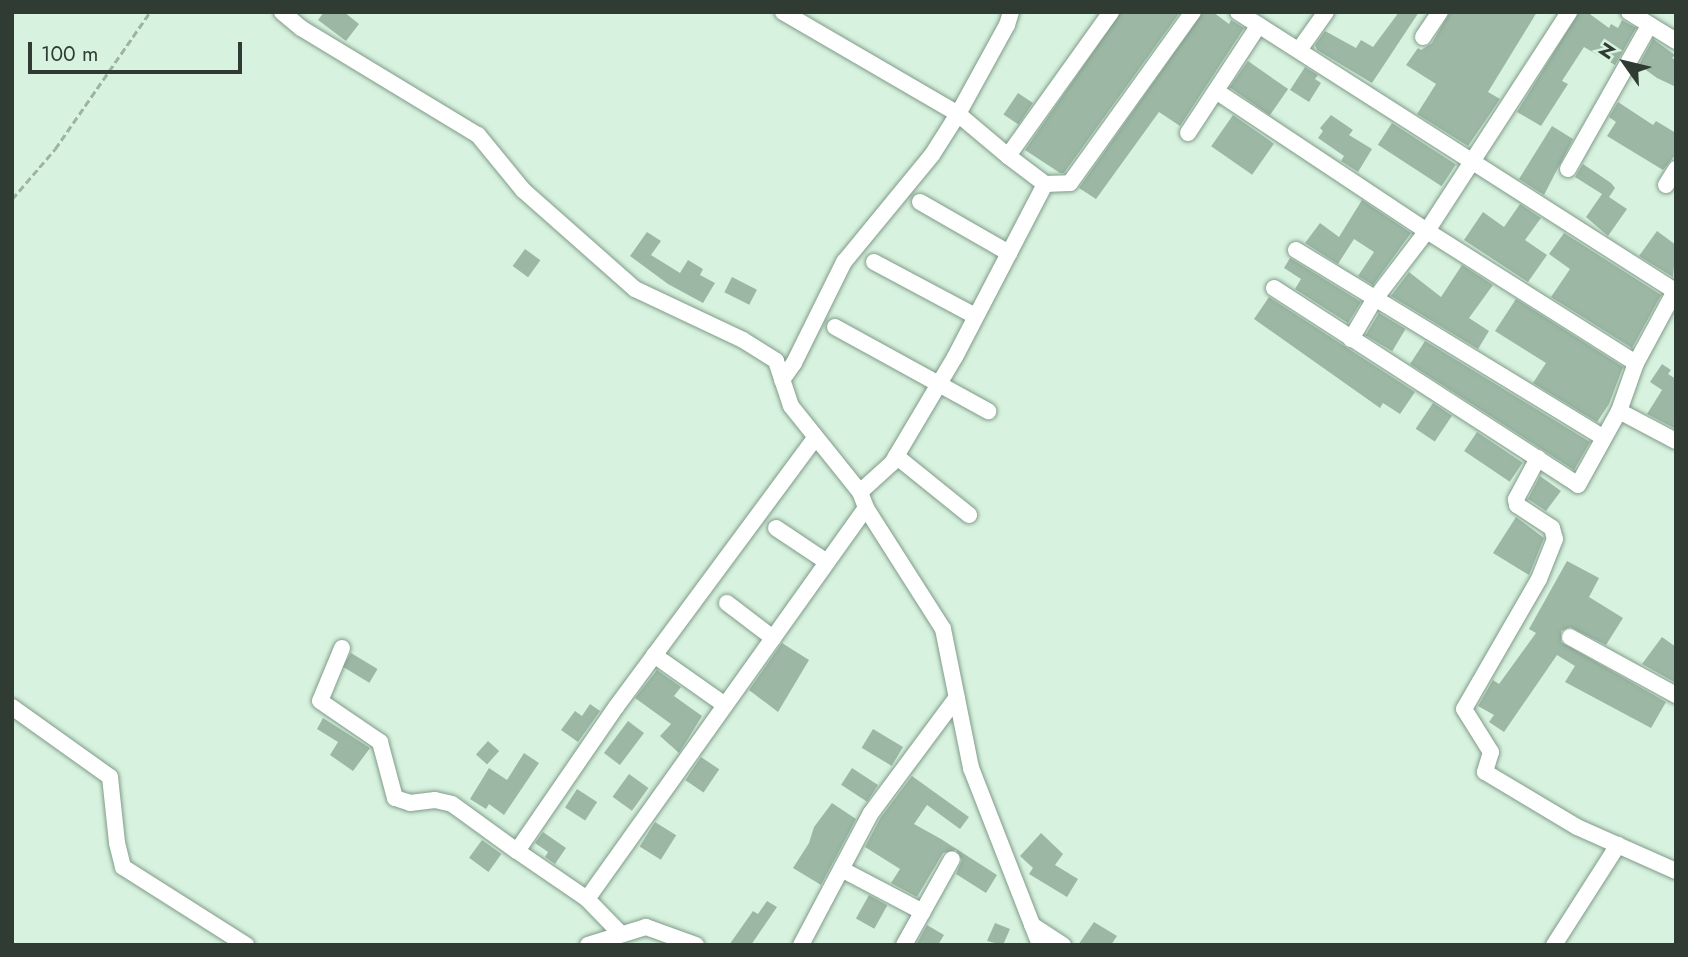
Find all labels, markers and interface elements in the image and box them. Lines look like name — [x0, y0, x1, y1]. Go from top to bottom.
scale bar — [32, 28, 245, 72]
north arrow — [1590, 28, 1660, 98]
text: N — [1592, 37, 1623, 65]
text: 100 m — [41, 39, 98, 69]

